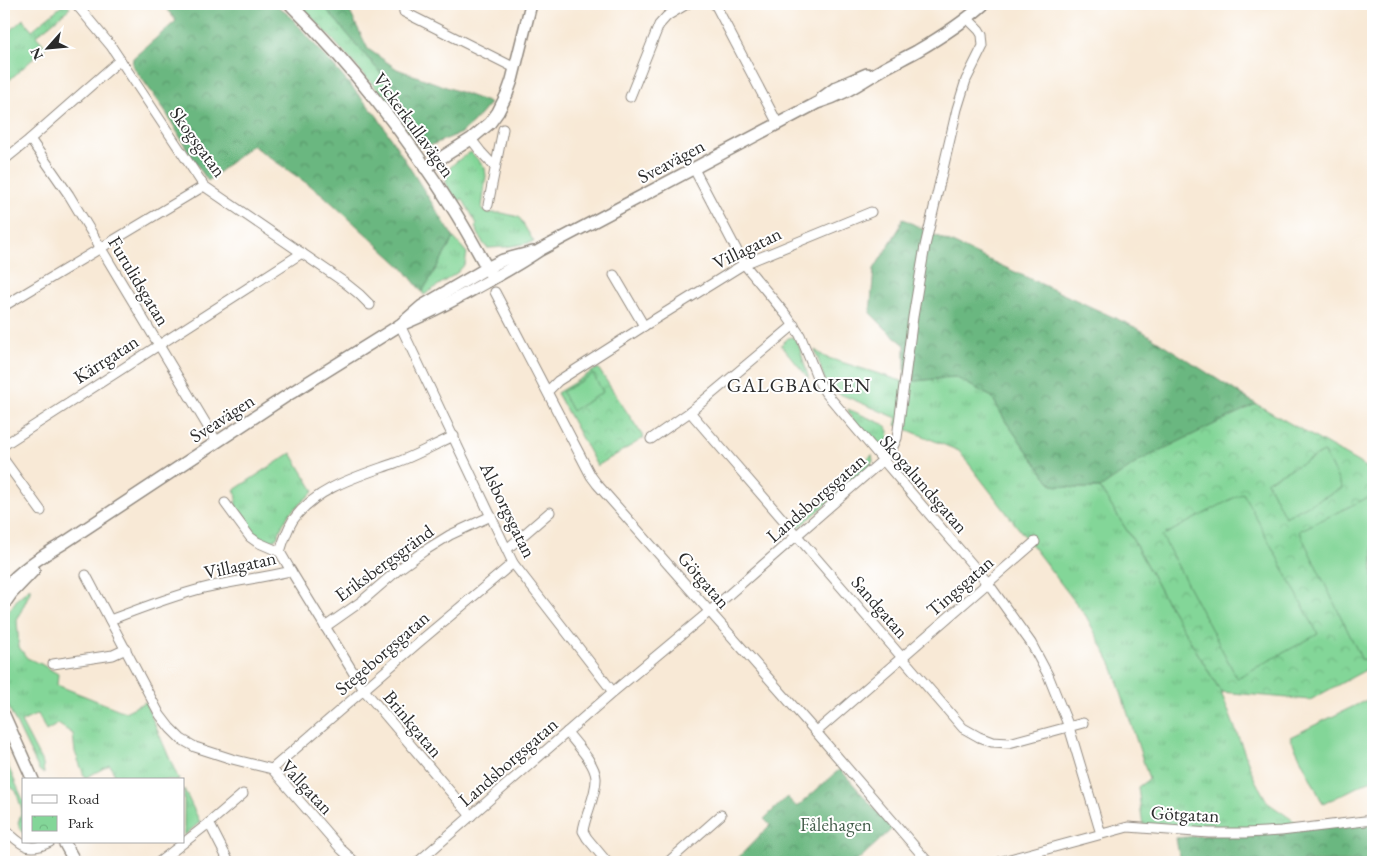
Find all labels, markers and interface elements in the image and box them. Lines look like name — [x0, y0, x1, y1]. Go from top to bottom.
north arrow — [22, 22, 72, 72]
text: N — [26, 44, 47, 63]
street label: Vickerkullavägen — [367, 67, 461, 183]
street label: Skogsgatan — [164, 102, 232, 182]
street label: Sveavägen — [633, 133, 709, 189]
street label: Villagatan — [709, 221, 785, 275]
street label: Furulidsgatan — [102, 231, 176, 331]
street label: Kärrgatan — [69, 329, 143, 389]
district label: GALGBACKEN — [727, 372, 871, 398]
street label: Sveavägen — [185, 388, 259, 448]
street label: Skogalundsgatan — [874, 429, 974, 539]
street label: Landsborgsgatan — [761, 448, 871, 548]
street label: Alsborgsgatan — [474, 457, 542, 562]
street label: Eriksbergsgränd — [330, 518, 439, 607]
street label: Villagatan — [202, 545, 278, 585]
street label: Götgatan — [672, 546, 736, 614]
street label: Tingsgatan — [921, 550, 999, 622]
street label: Sandgatan — [846, 570, 914, 644]
street label: Stegeborgsgatan — [330, 605, 434, 701]
street label: Brinkgatan — [378, 685, 448, 763]
street label: Landsborgsgatan — [453, 712, 563, 812]
street label: Vallgatan — [275, 754, 339, 820]
legend — [22, 778, 185, 844]
text: Road — [68, 789, 100, 808]
street label: Götgatan — [1150, 800, 1220, 828]
park label: Fålehagen — [800, 812, 872, 837]
text: Park — [68, 813, 95, 832]

